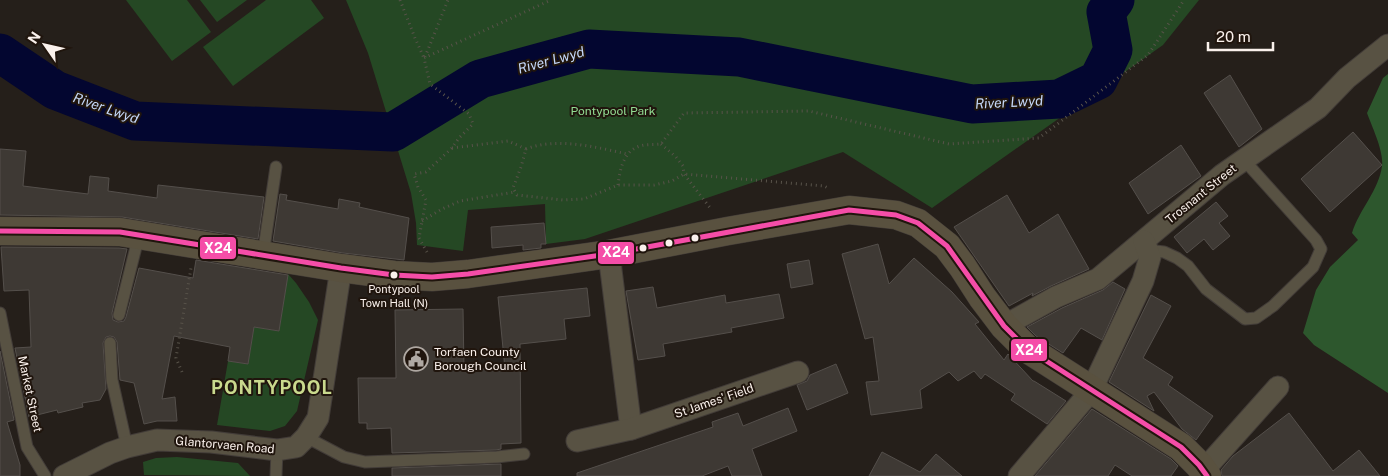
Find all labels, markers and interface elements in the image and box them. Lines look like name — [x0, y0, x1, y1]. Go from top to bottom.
north arrow — [20, 20, 70, 70]
scale bar — [1208, 20, 1273, 52]
text: 20 m — [1216, 28, 1251, 45]
text: N — [25, 29, 44, 47]
water label: River Lwyd — [516, 43, 586, 77]
water label: River Lwyd — [71, 89, 141, 127]
water label: River Lwyd — [975, 92, 1043, 112]
park label: Pontypool Park — [571, 104, 656, 118]
street label: Trosnant Street — [1163, 161, 1239, 227]
unlabelled marker — [690, 233, 700, 243]
line badge: X24 — [199, 236, 237, 260]
unlabelled marker — [664, 238, 674, 248]
text: X24 — [204, 240, 232, 256]
line badge: X24 — [597, 241, 635, 265]
unlabelled marker — [638, 243, 648, 253]
text: X24 — [602, 244, 630, 260]
marker: Pontypool Town Hall (N) — [389, 270, 399, 280]
place label: Pontypool Town Hall (N) — [360, 283, 428, 309]
line badge: X24 — [1010, 338, 1048, 362]
text: X24 — [1015, 342, 1043, 358]
place label: Torfaen County Borough Council — [434, 345, 527, 373]
public building icon: Torfaen County Borough Council — [403, 346, 429, 372]
street label: Market Street — [15, 355, 45, 434]
district label: PONTYPOOL — [211, 377, 333, 398]
street label: St James' Field — [672, 381, 756, 421]
street label: Glantorvaen Road — [175, 434, 275, 456]

